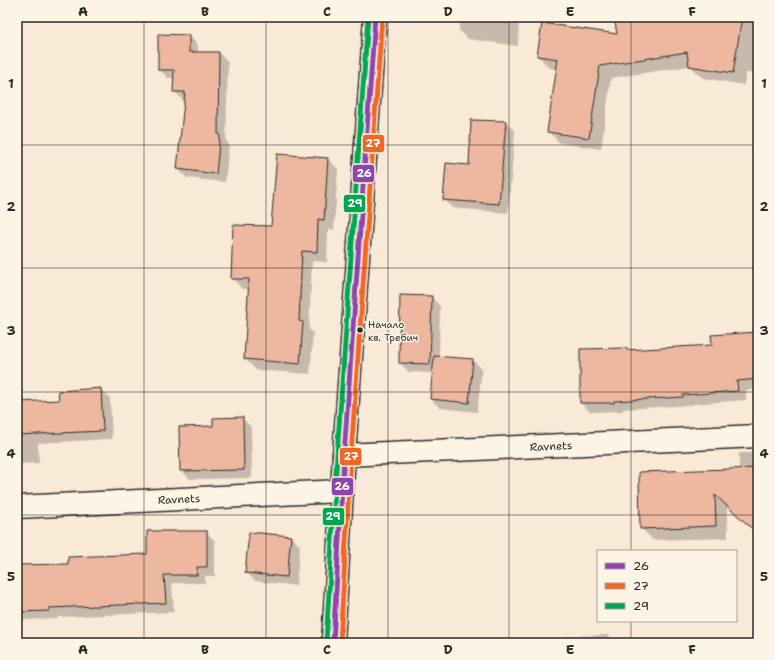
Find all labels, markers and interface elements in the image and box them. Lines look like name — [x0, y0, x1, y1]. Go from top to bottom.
text: A — [78, 3, 88, 20]
text: B — [201, 3, 209, 20]
text: C — [323, 3, 331, 20]
text: D — [443, 3, 453, 20]
text: E — [566, 3, 575, 20]
text: F — [688, 3, 696, 20]
text: 1 — [8, 75, 14, 92]
text: 1 — [761, 75, 767, 92]
line badge: 27 — [362, 134, 385, 153]
text: 27 — [366, 136, 381, 151]
line badge: 26 — [352, 164, 375, 183]
text: 26 — [356, 166, 372, 181]
line badge: 29 — [343, 194, 366, 213]
text: 29 — [348, 196, 363, 211]
text: 2 — [6, 198, 16, 215]
text: 2 — [759, 198, 769, 215]
place label: Начало кв. Требич — [368, 318, 418, 344]
text: 3 — [6, 322, 16, 339]
text: 3 — [759, 322, 769, 339]
marker: Начало кв. Требич — [355, 325, 365, 335]
street label: Ravnets — [529, 438, 573, 455]
text: 4 — [6, 445, 16, 462]
text: 4 — [759, 445, 769, 462]
line badge: 27 — [339, 447, 362, 466]
text: 27 — [344, 449, 359, 464]
line badge: 26 — [331, 477, 354, 496]
text: 26 — [334, 479, 350, 494]
street label: Ravnets — [157, 491, 201, 508]
line badge: 29 — [322, 507, 345, 526]
text: 29 — [326, 509, 341, 524]
legend — [597, 550, 737, 622]
text: 26 — [633, 558, 649, 574]
text: 5 — [7, 568, 15, 585]
text: 5 — [760, 568, 768, 585]
text: 27 — [633, 578, 649, 594]
text: 29 — [633, 598, 649, 614]
text: A — [78, 641, 88, 658]
text: B — [201, 641, 209, 658]
text: C — [323, 641, 331, 658]
text: D — [443, 641, 453, 658]
text: E — [566, 641, 575, 658]
text: F — [688, 641, 696, 658]

